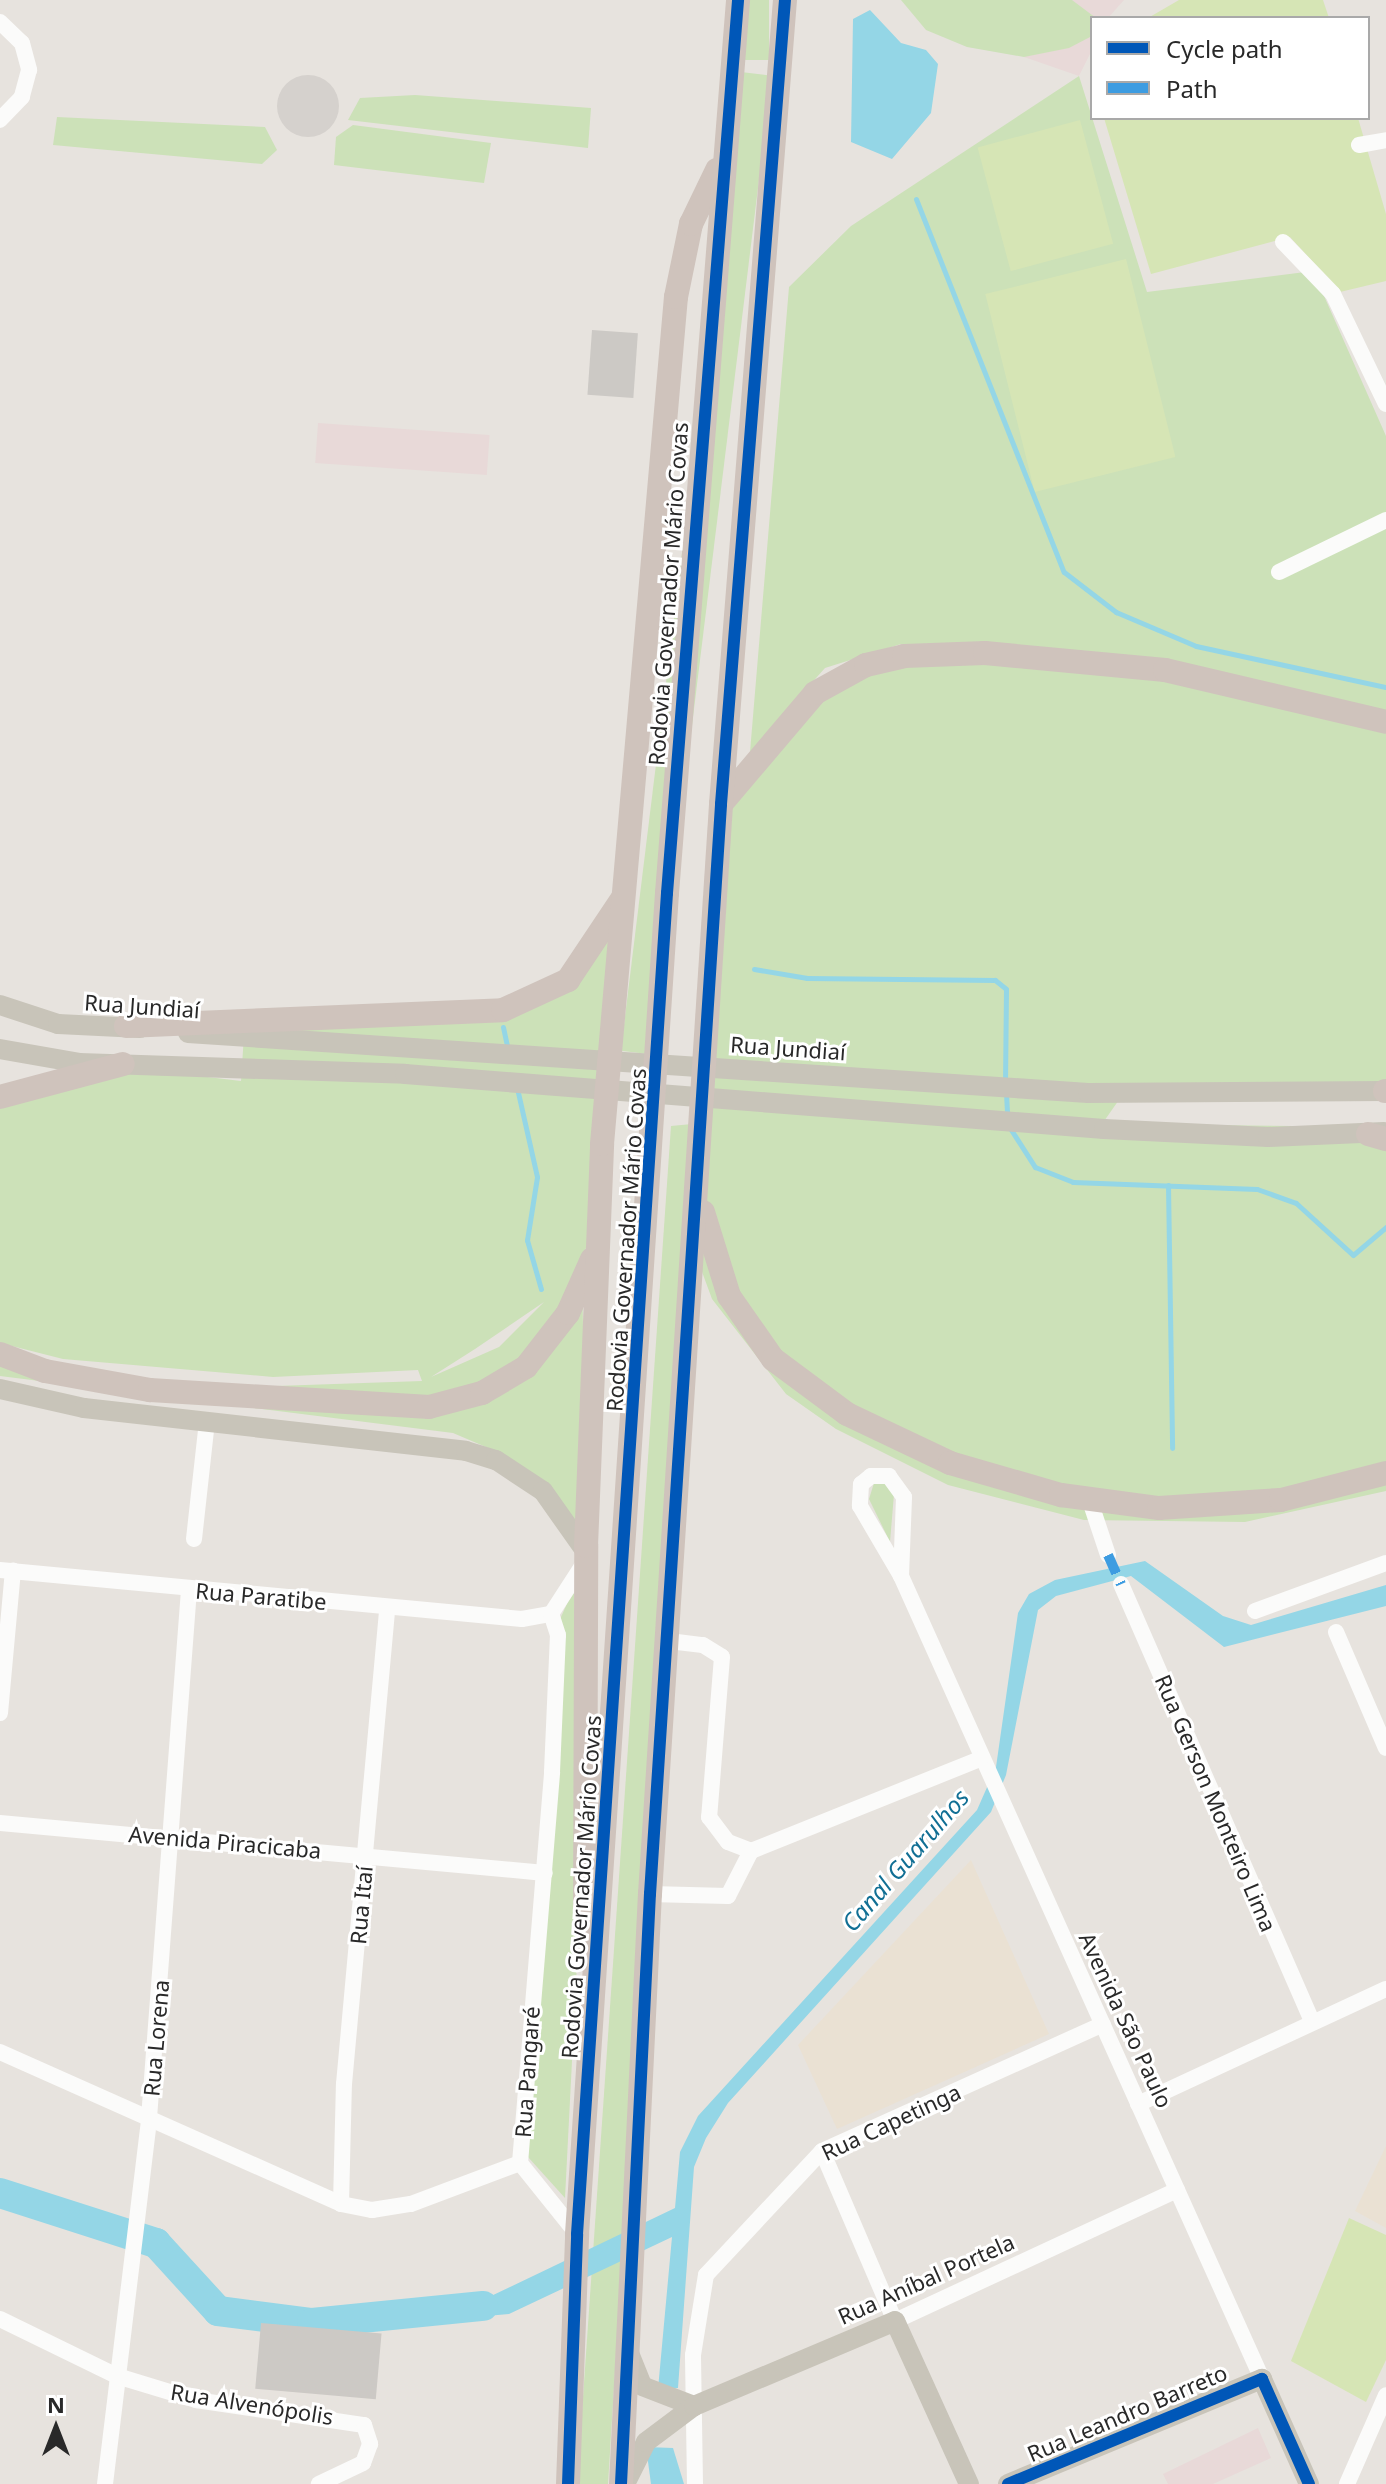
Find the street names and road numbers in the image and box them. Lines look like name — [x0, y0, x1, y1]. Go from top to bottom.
street label: Rodovia Governador Mário Covas — [643, 421, 693, 767]
street label: Rua Jundiaí — [83, 989, 201, 1023]
street label: Rua Jundiaí — [729, 1031, 847, 1065]
street label: Rodovia Governador Mário Covas — [601, 1067, 651, 1413]
street label: Rua Paratibe — [194, 1577, 328, 1615]
street label: Rua Gerson Monteiro Lima — [1150, 1670, 1282, 1936]
street label: Rodovia Governador Mário Covas — [556, 1714, 606, 2060]
street label: Avenida Piracicaba — [127, 1820, 323, 1864]
street label: Rua Itaí — [344, 1865, 378, 1945]
street label: Avenida São Paulo — [1074, 1928, 1178, 2112]
street label: Rua Lorena — [138, 1978, 174, 2098]
street label: Rua Pangaré — [509, 2005, 545, 2139]
street label: Rua Capetinga — [817, 2078, 965, 2166]
street label: Rua Aníbal Portela — [834, 2228, 1018, 2330]
street label: Rua Leandro Barreto — [1023, 2359, 1231, 2467]
street label: Rua Alvenópolis — [169, 2378, 335, 2430]

